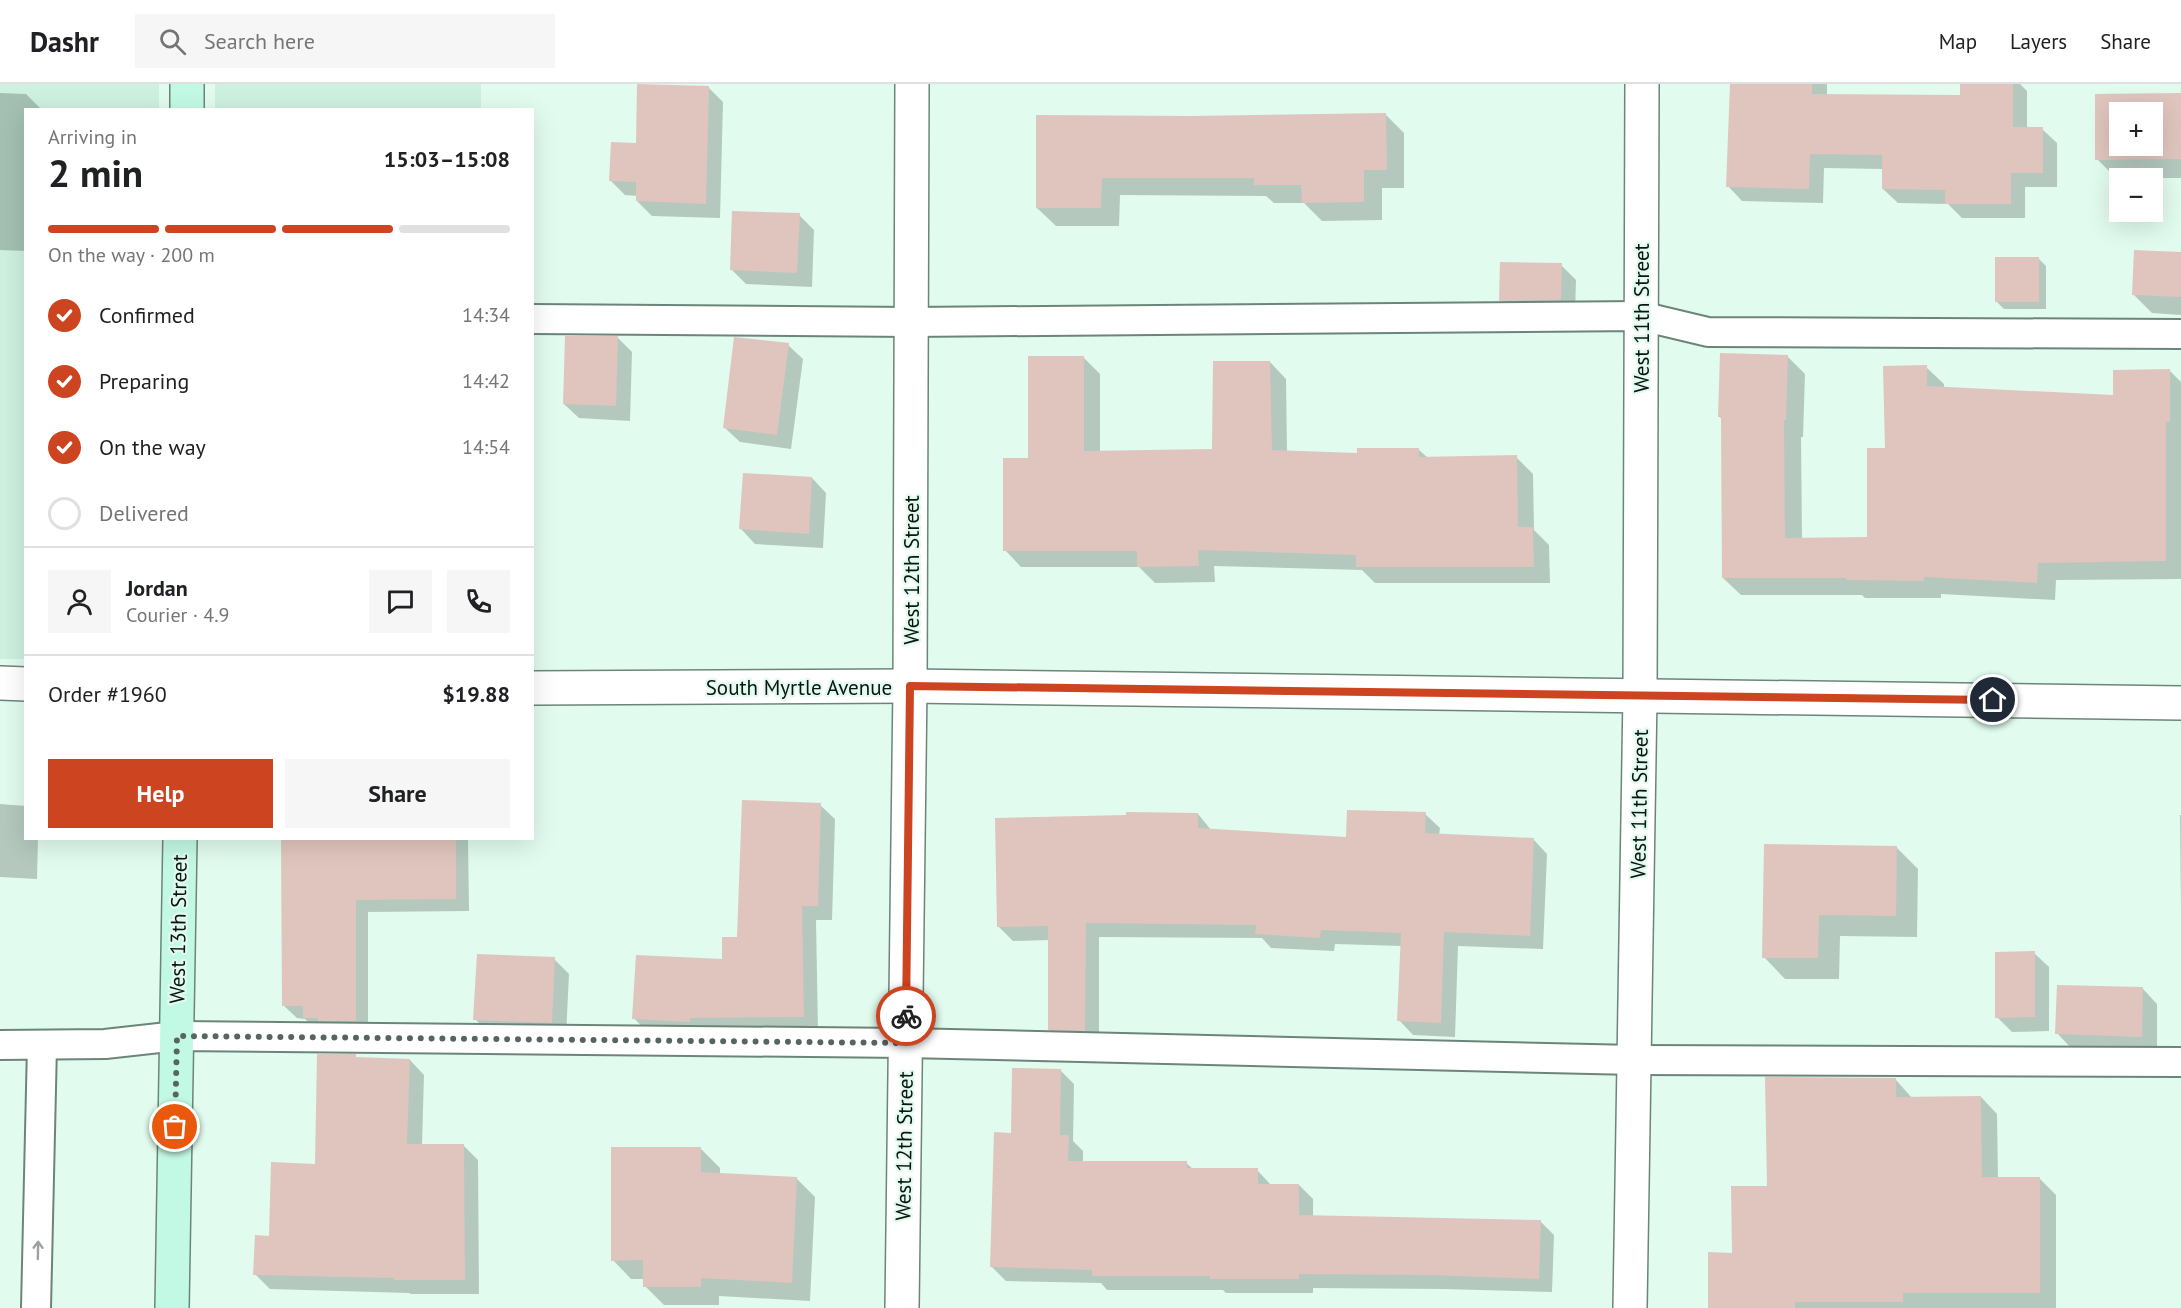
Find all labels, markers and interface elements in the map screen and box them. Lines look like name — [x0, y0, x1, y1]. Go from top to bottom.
search box — [135, 14, 555, 68]
text: Dashr — [30, 23, 99, 60]
icon: search — [156, 25, 189, 58]
text: Search here — [204, 27, 315, 55]
text: Map — [1939, 28, 1977, 55]
text: Layers — [2010, 28, 2067, 55]
text: Share — [2100, 28, 2151, 55]
map controls — [2109, 102, 2163, 222]
button: + — [2109, 102, 2163, 156]
text: Arriving in — [48, 124, 137, 150]
text: 15:03–15:08 — [384, 145, 510, 173]
text: 2 min — [48, 147, 143, 198]
button: − — [2109, 168, 2163, 222]
text: On the way · 200 m — [48, 242, 215, 268]
street label: West 11th Street — [1628, 243, 1655, 393]
icon: check — [48, 299, 81, 332]
text: Confirmed — [99, 301, 195, 329]
text: 14:34 — [462, 302, 510, 328]
icon: check — [48, 365, 81, 398]
text: Preparing — [99, 367, 189, 395]
text: 14:42 — [462, 368, 510, 394]
icon: check — [48, 431, 81, 464]
text: On the way — [99, 433, 206, 461]
text: 14:54 — [462, 434, 510, 460]
street label: West 12th Street — [898, 495, 925, 645]
text: Delivered — [99, 499, 189, 527]
button: person — [48, 570, 111, 633]
button: chat — [369, 570, 432, 633]
button: phone — [447, 570, 510, 633]
text: Jordan — [126, 574, 188, 602]
text: Courier · 4.9 — [126, 602, 229, 628]
street label: South Myrtle Avenue — [706, 674, 892, 701]
pin — [1967, 674, 2018, 725]
text: Order #1960 — [48, 680, 167, 708]
text: $19.88 — [442, 680, 510, 708]
icon: home — [1976, 683, 2009, 716]
street label: West 11th Street — [1624, 729, 1654, 879]
button: Help — [48, 759, 273, 828]
button: Share — [285, 759, 510, 828]
street label: West 13th Street — [163, 854, 193, 1004]
courier — [876, 986, 936, 1046]
icon: bike — [890, 1000, 923, 1033]
street label: West 12th Street — [889, 1071, 919, 1221]
pin — [149, 1101, 200, 1152]
icon: bag — [158, 1110, 191, 1143]
one-way arrow — [32, 1240, 43, 1260]

